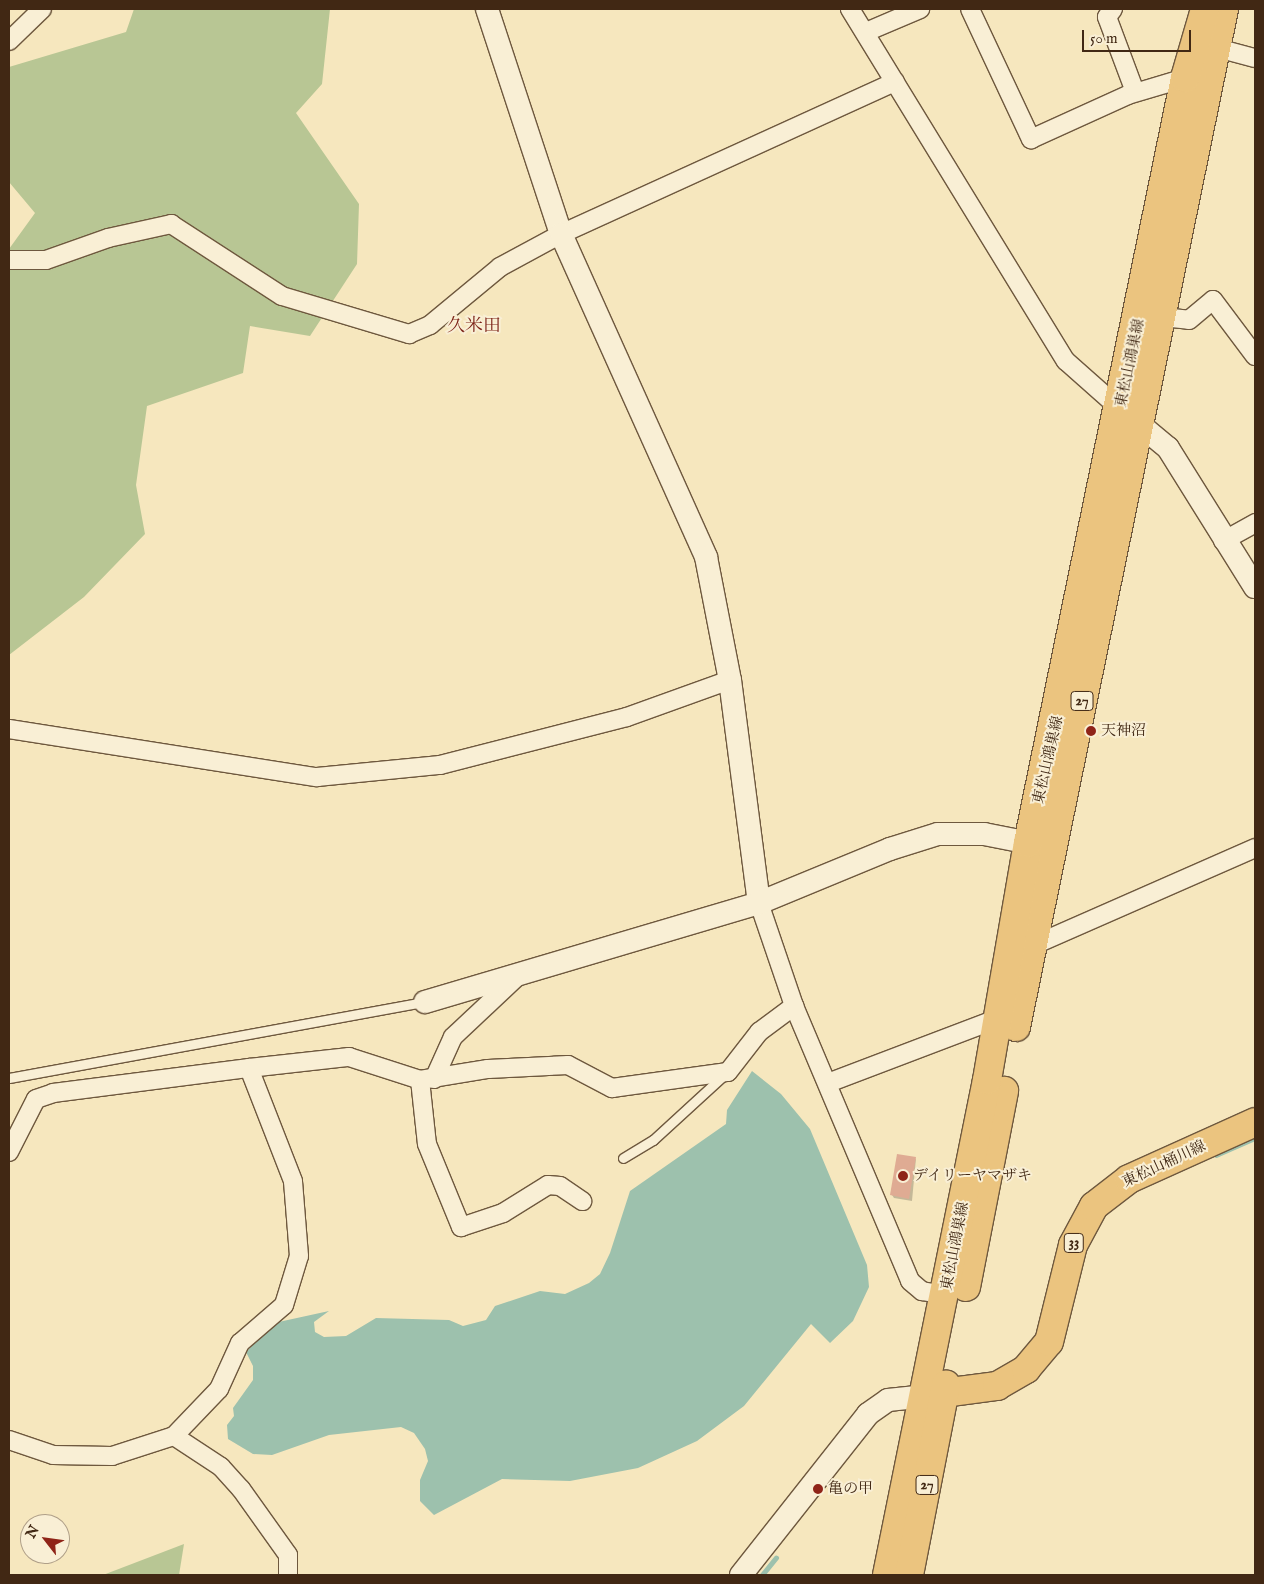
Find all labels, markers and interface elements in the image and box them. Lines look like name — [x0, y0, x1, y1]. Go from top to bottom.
scale bar — [1084, 20, 1193, 52]
text: 50 m — [1090, 29, 1118, 48]
district label: 久米田 — [447, 316, 501, 338]
street label: 東松山鴻巣線 — [1112, 317, 1148, 409]
road number: 27 — [1070, 689, 1094, 712]
street label: 東松山鴻巣線 — [1029, 714, 1067, 806]
place label: 天神沼 — [1101, 722, 1146, 740]
marker: 天神沼 — [1085, 725, 1097, 737]
street label: 東松山桶川線 — [1119, 1137, 1209, 1191]
place label: デイリーヤマザキ — [913, 1167, 1033, 1185]
marker: デイリーヤマザキ — [897, 1170, 909, 1182]
street label: 東松山鴻巣線 — [938, 1200, 972, 1292]
road number: 33 — [1063, 1232, 1085, 1254]
road number: 27 — [914, 1474, 940, 1496]
place label: 亀の甲 — [828, 1480, 873, 1498]
marker: 亀の甲 — [812, 1483, 824, 1495]
north arrow — [20, 1514, 70, 1564]
text: N — [22, 1522, 44, 1542]

